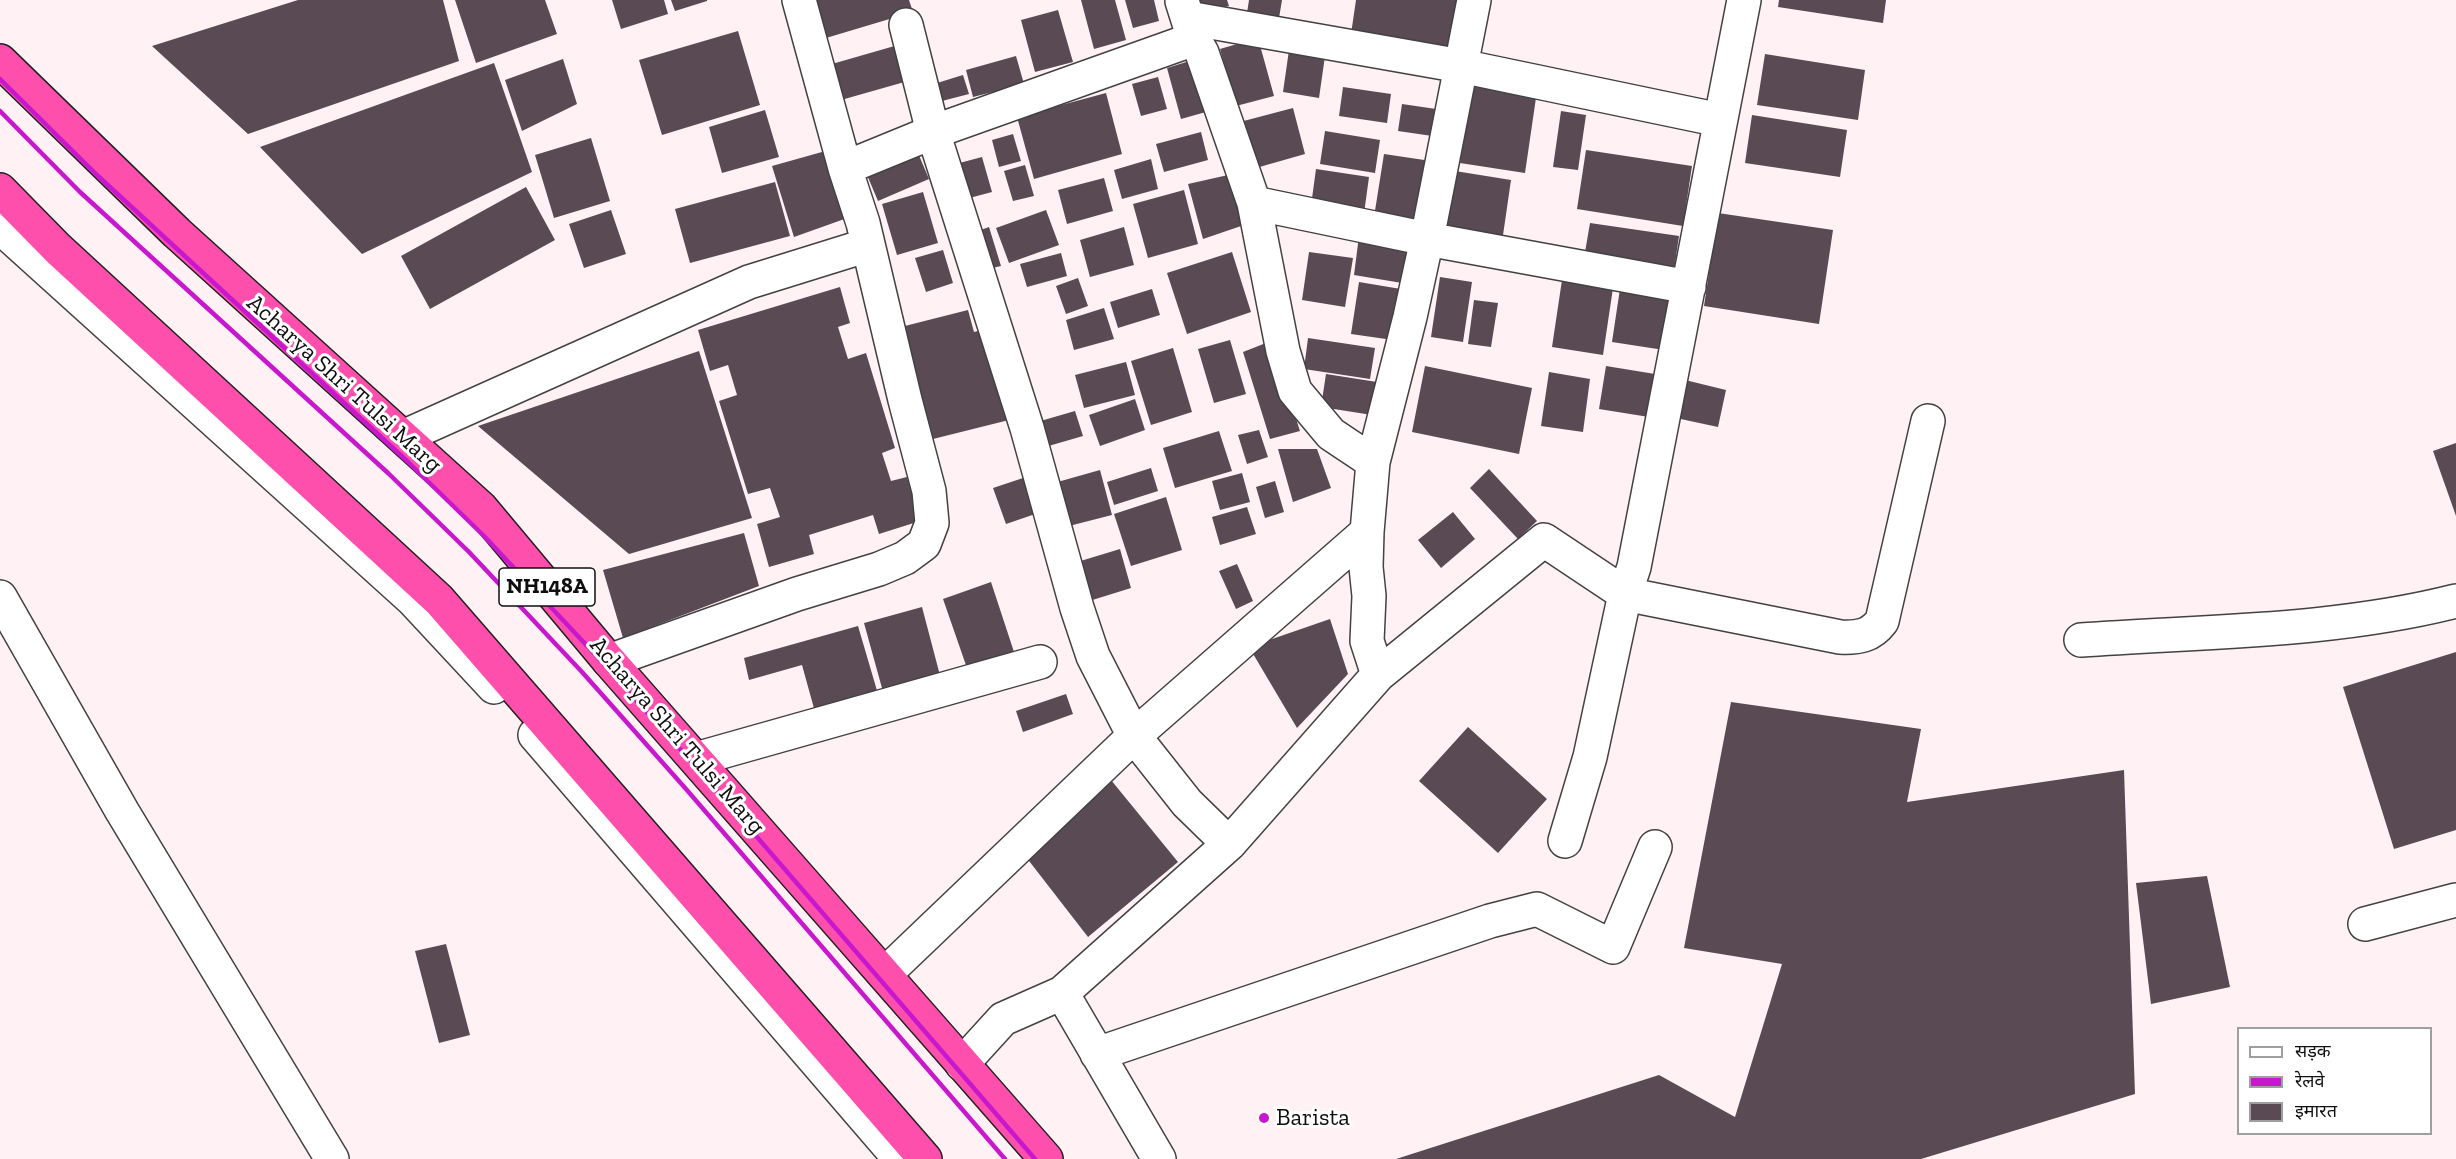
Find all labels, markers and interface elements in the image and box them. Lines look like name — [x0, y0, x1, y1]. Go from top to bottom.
street label: Acharya Shri Tulsi Marg — [241, 289, 447, 479]
road number: NH148A — [499, 568, 595, 606]
street label: Acharya Shri Tulsi Marg — [583, 631, 771, 841]
legend — [2237, 1027, 2432, 1135]
text: सड़क — [2295, 1040, 2331, 1062]
text: रेलवे — [2295, 1070, 2325, 1092]
text: इमारत — [2295, 1100, 2337, 1122]
place label: Barista — [1276, 1104, 1350, 1132]
marker: Barista — [1257, 1111, 1271, 1125]

